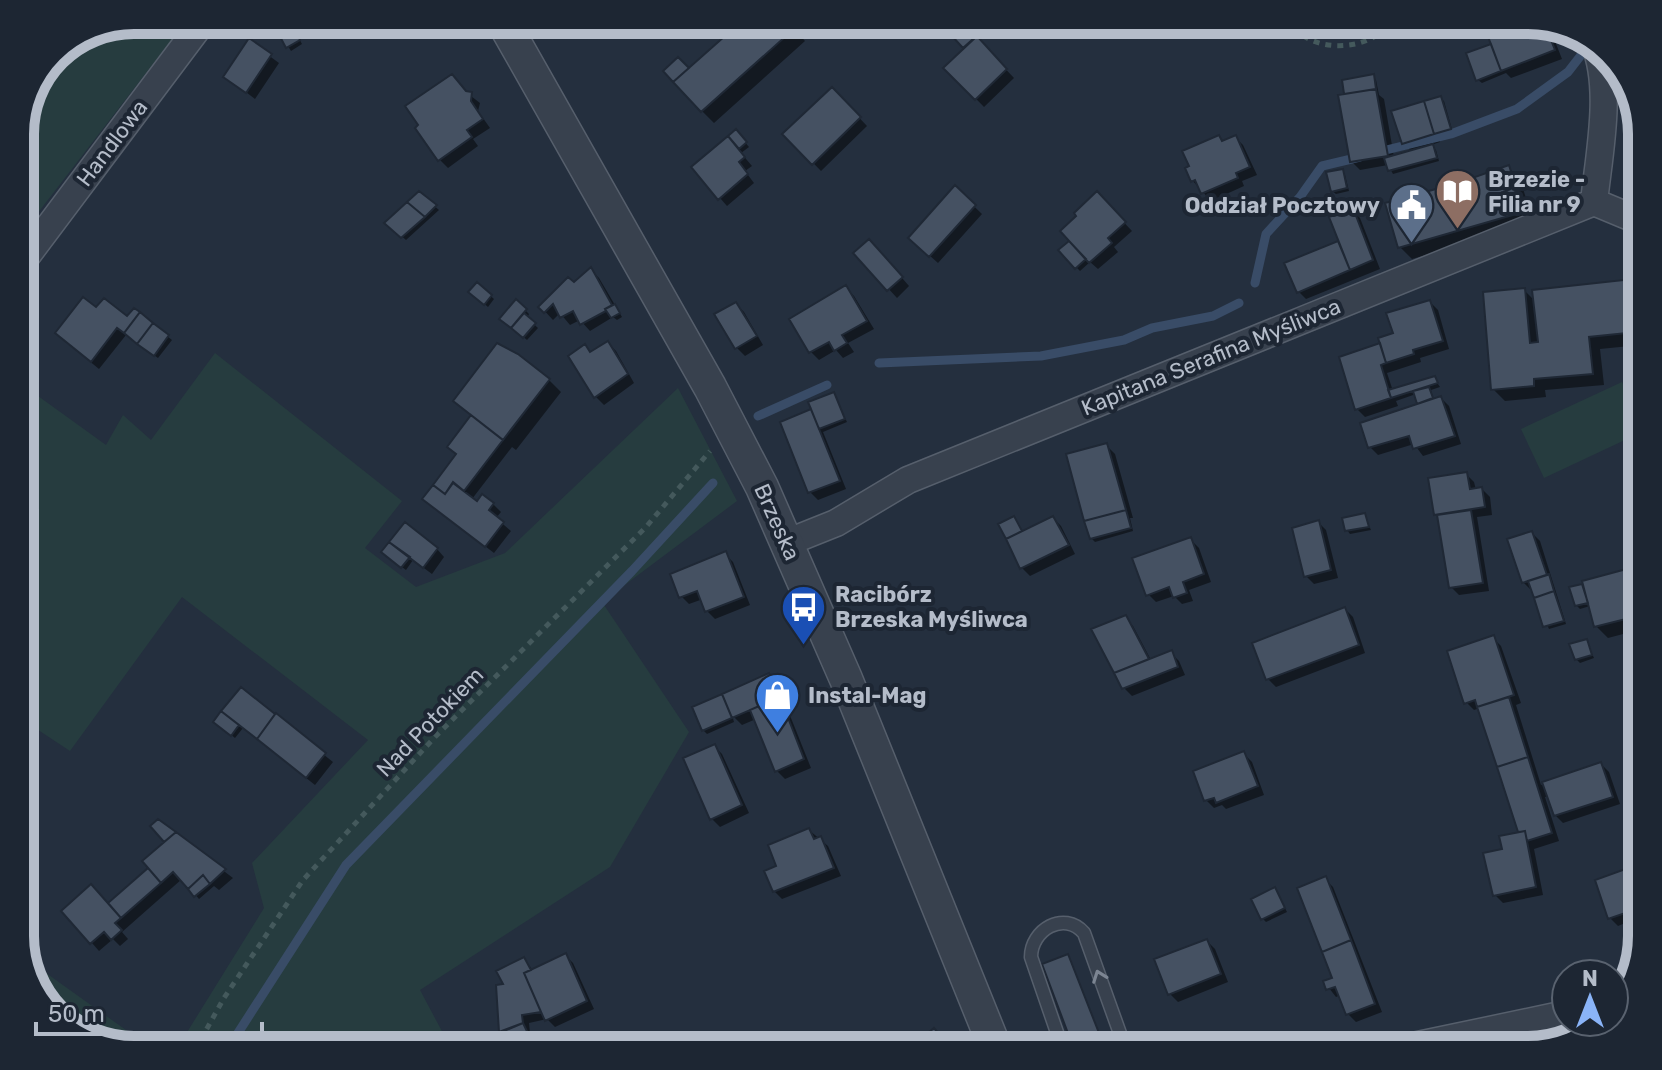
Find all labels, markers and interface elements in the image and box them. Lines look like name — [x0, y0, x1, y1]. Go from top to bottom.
street label: Handlowa — [71, 94, 153, 192]
place label: Brzezie - Filia nr 9 — [1488, 166, 1585, 218]
library icon: Brzezie - Filia nr 9 — [1433, 168, 1481, 231]
public building icon: Oddział Pocztowy — [1387, 181, 1435, 244]
place label: Oddział Pocztowy — [1185, 192, 1380, 219]
street label: Kapitana Serafina Myśliwca — [1077, 293, 1345, 421]
street label: Brzeska — [748, 480, 806, 564]
place label: Racibórz Brzeska Myśliwca — [835, 581, 1028, 633]
bus stop icon: Racibórz Brzeska Myśliwca — [780, 583, 828, 646]
street label: Nad Potokiem — [371, 661, 489, 783]
shop icon: Instal-Mag — [753, 671, 801, 734]
place label: Instal-Mag — [808, 682, 927, 709]
north arrow — [1550, 958, 1630, 1038]
text: N — [1582, 965, 1598, 992]
one-way arrow — [1093, 970, 1109, 984]
scale bar — [36, 986, 262, 1036]
text: 50 m — [48, 1000, 105, 1028]

